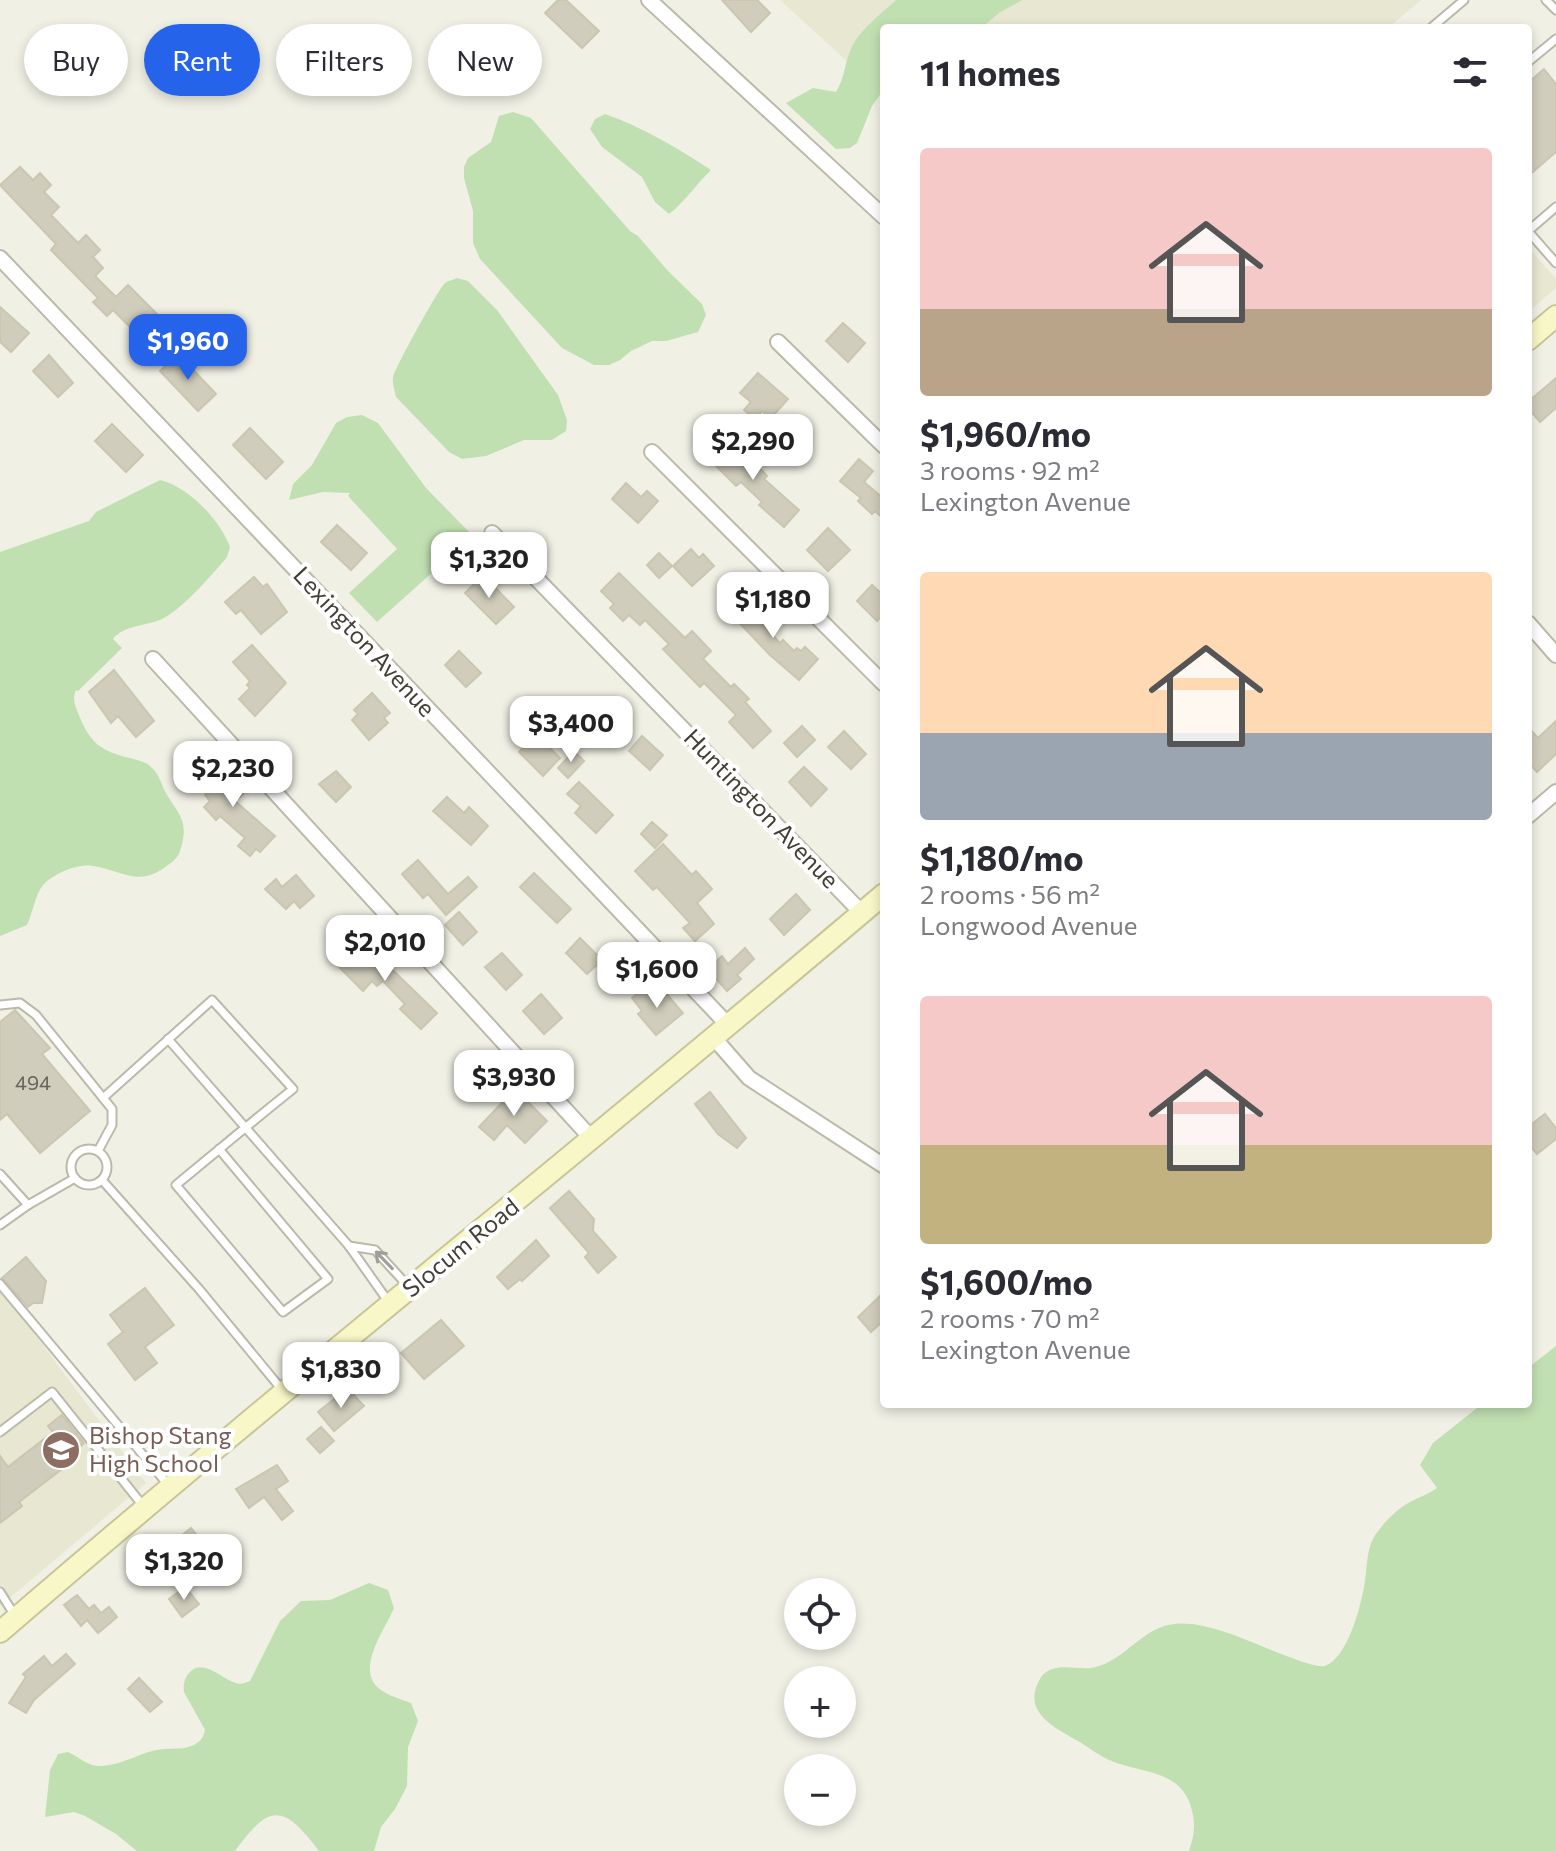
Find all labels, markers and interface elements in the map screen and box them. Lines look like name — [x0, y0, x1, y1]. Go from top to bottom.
chip: Buy — [24, 24, 128, 96]
chip: Rent — [144, 24, 260, 96]
chip: Filters — [276, 24, 412, 96]
chip: New — [428, 24, 542, 96]
icon: filters — [1448, 50, 1492, 94]
text: 11 homes — [920, 51, 1061, 93]
icon: home — [1134, 200, 1278, 344]
pin: $1,960 — [123, 314, 253, 382]
text: $1,960 — [147, 324, 229, 355]
text: $1,960/mo — [920, 412, 1091, 454]
pin: $2,290 — [688, 414, 818, 482]
text: $2,290 — [711, 424, 795, 455]
text: 3 rooms · 92 m² — [920, 454, 1100, 485]
text: Lexington Avenue — [920, 485, 1131, 516]
pin: $1,320 — [424, 532, 554, 600]
text: $1,320 — [449, 542, 529, 573]
street label: Lexington Avenue — [288, 560, 442, 722]
pin: $1,180 — [708, 572, 838, 640]
text: $1,180 — [735, 582, 811, 613]
icon: home — [1134, 624, 1278, 768]
pin: $3,400 — [506, 696, 636, 764]
text: $3,400 — [528, 706, 614, 737]
street label: Huntington Avenue — [679, 722, 846, 894]
pin: $2,230 — [168, 741, 298, 809]
text: $2,230 — [191, 751, 275, 782]
text: $1,180/mo — [920, 836, 1084, 878]
text: 2 rooms · 56 m² — [920, 878, 1100, 909]
text: Longwood Avenue — [920, 909, 1138, 940]
pin: $2,010 — [320, 915, 450, 983]
text: $2,010 — [344, 925, 426, 956]
pin: $1,600 — [592, 942, 722, 1010]
text: $1,600 — [615, 952, 699, 983]
icon: home — [1134, 1048, 1278, 1192]
pin: $3,930 — [449, 1050, 579, 1118]
text: $3,930 — [472, 1060, 556, 1091]
house number: 494 — [15, 1070, 51, 1094]
street label: Slocum Road — [396, 1191, 524, 1303]
one-way arrow — [375, 1251, 394, 1270]
text: $1,600/mo — [920, 1260, 1093, 1302]
text: 2 rooms · 70 m² — [920, 1302, 1100, 1333]
text: Lexington Avenue — [920, 1333, 1131, 1364]
pin: $1,830 — [276, 1342, 406, 1410]
text: $1,830 — [300, 1352, 382, 1383]
place label: Bishop Stang High School — [89, 1420, 231, 1477]
school or university icon: Bishop Stang High School — [40, 1429, 82, 1471]
pin: $1,320 — [119, 1534, 249, 1602]
text: $1,320 — [144, 1544, 224, 1575]
map controls — [784, 1578, 856, 1826]
button: locate — [784, 1578, 856, 1650]
button: + — [784, 1666, 856, 1738]
button: − — [784, 1754, 856, 1826]

